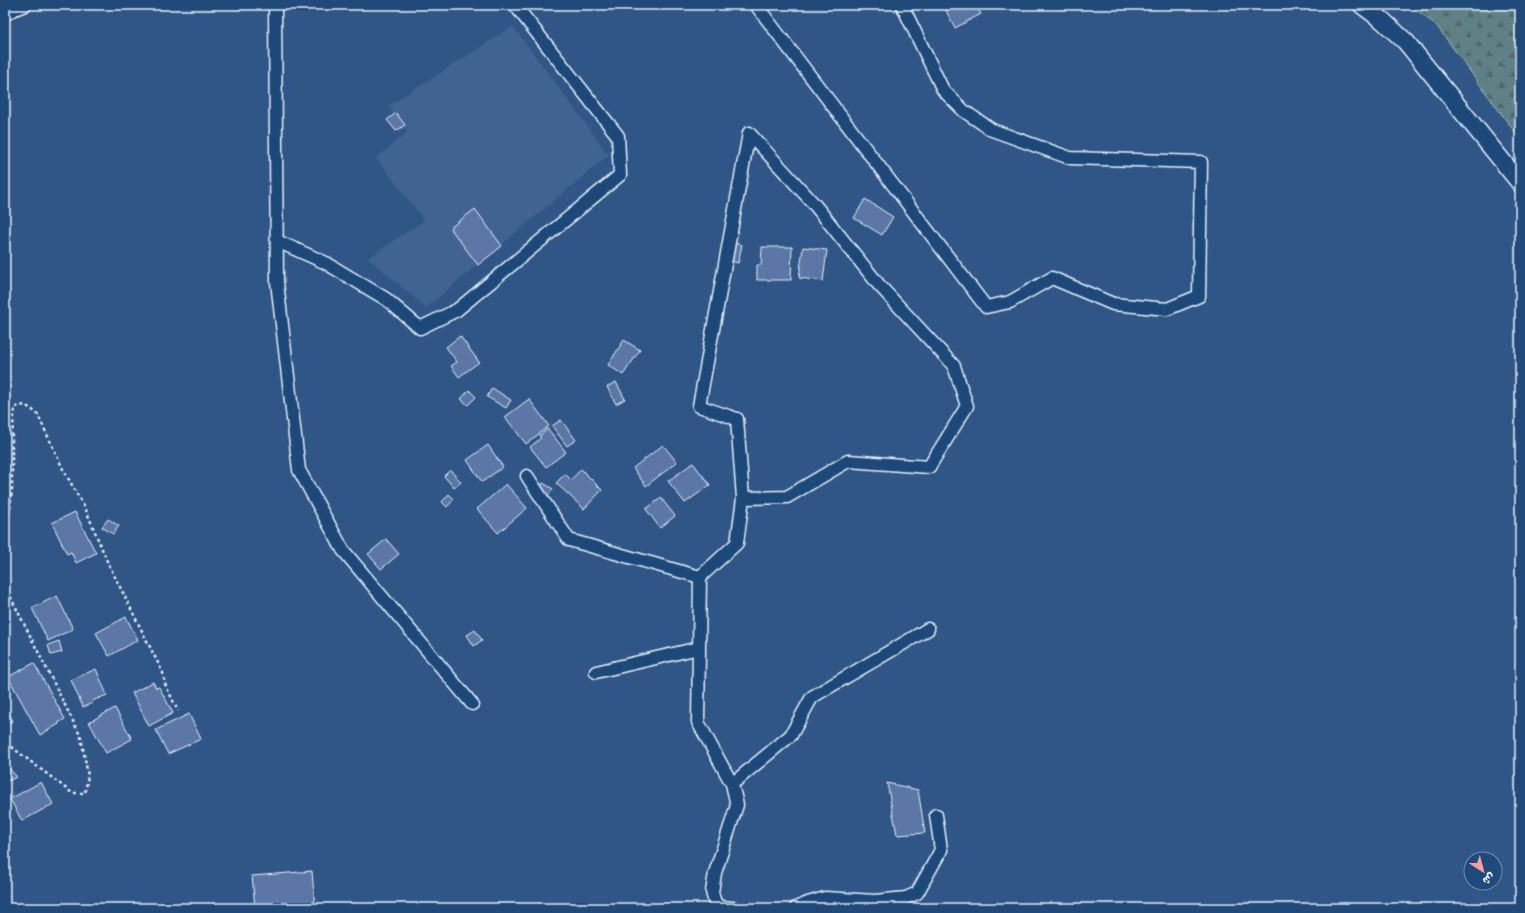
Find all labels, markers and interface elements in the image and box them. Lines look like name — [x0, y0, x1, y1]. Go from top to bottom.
north arrow — [1463, 851, 1503, 891]
text: ش — [1479, 869, 1498, 888]

